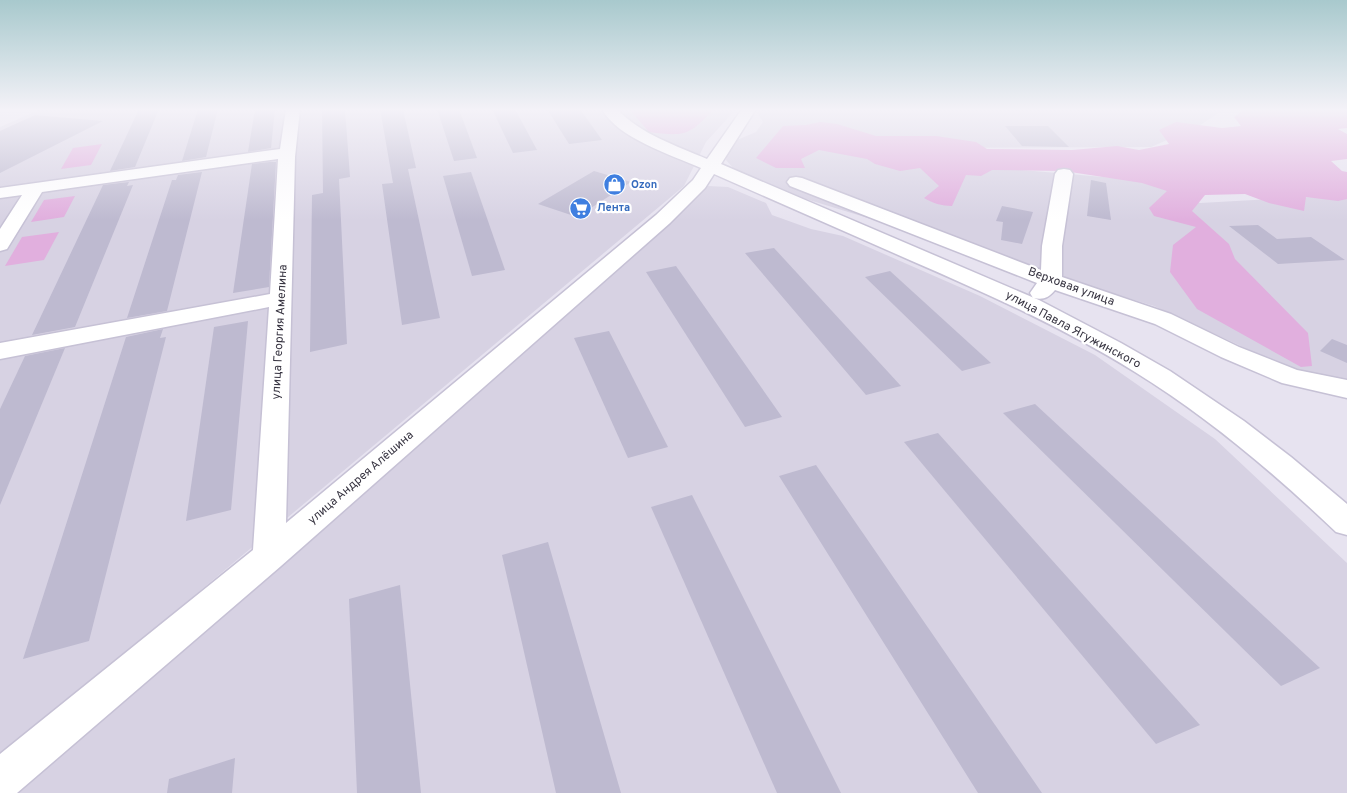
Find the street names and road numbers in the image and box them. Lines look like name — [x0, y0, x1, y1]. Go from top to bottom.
street label: улица Георгия Амелина — [268, 264, 292, 400]
street label: Верховая улица — [1025, 264, 1117, 310]
street label: улица Павла Ягужинского — [1002, 287, 1144, 373]
street label: улица Андрея Алёшина — [305, 428, 417, 528]

